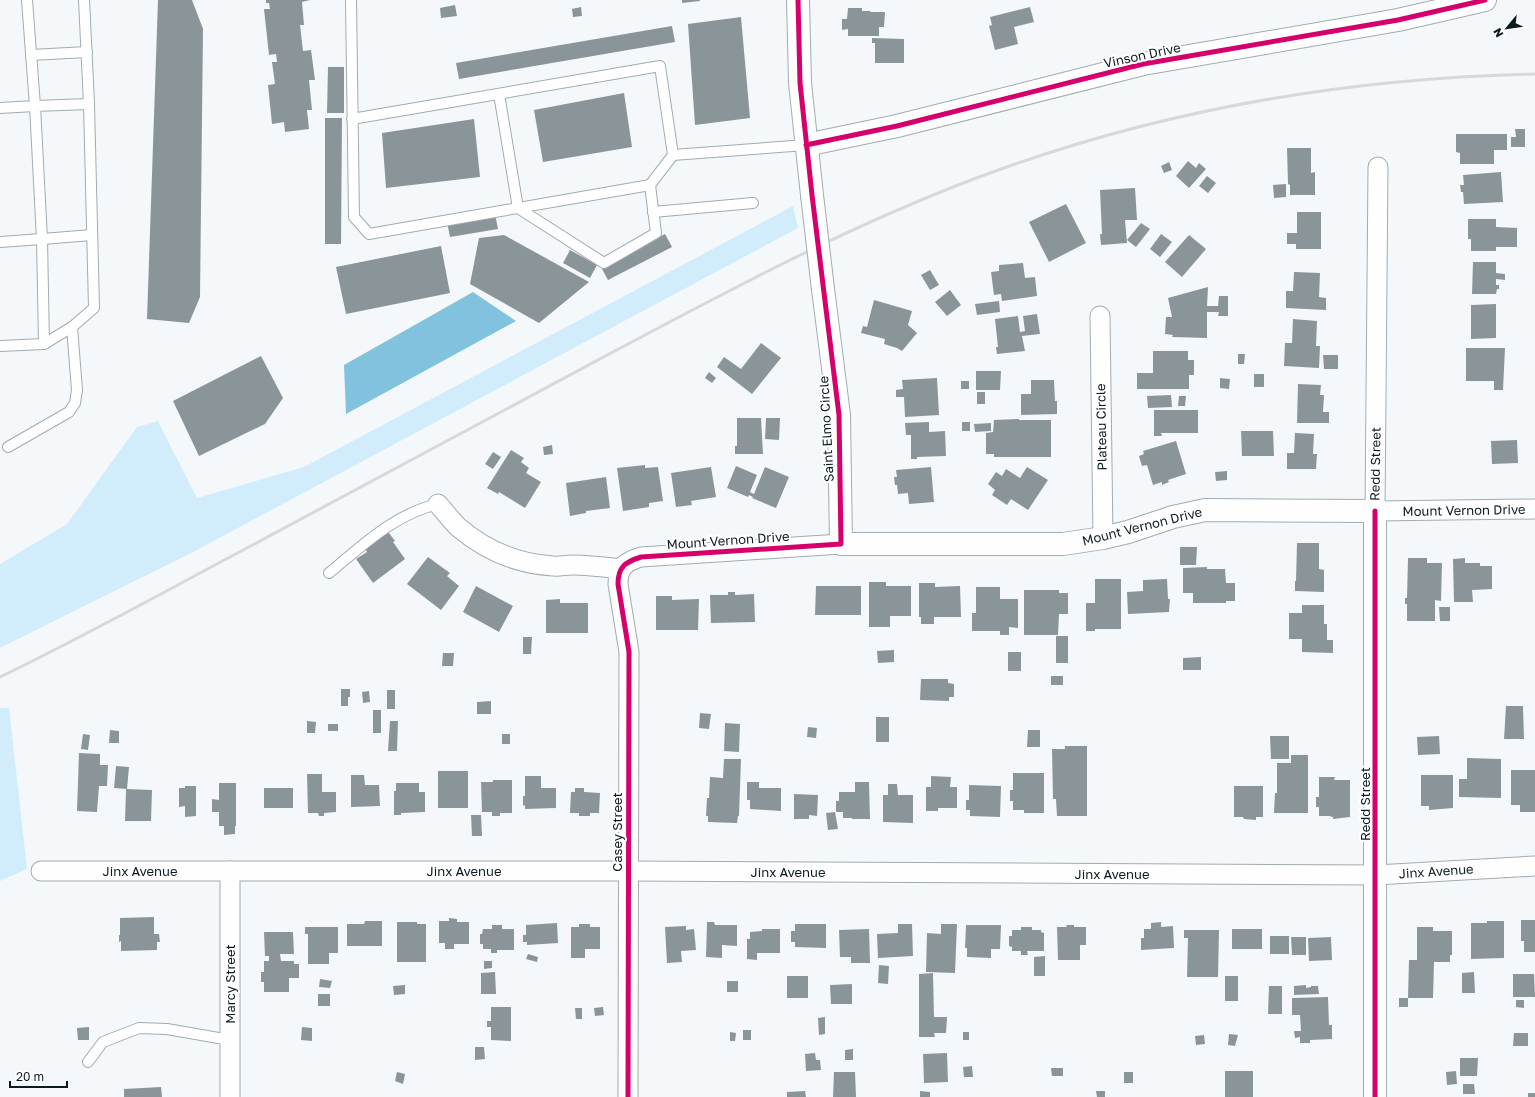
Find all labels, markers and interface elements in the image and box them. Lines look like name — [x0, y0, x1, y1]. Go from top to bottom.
north arrow — [1487, 8, 1527, 48]
text: N — [1490, 26, 1506, 40]
street label: Vinson Drive — [1102, 39, 1182, 71]
street label: Saint Elmo Circle — [815, 376, 837, 482]
street label: Plateau Circle — [1092, 383, 1110, 471]
street label: Redd Street — [1366, 427, 1384, 501]
street label: Mount Vernon Drive — [1402, 501, 1526, 519]
street label: Mount Vernon Drive — [1080, 503, 1204, 549]
street label: Mount Vernon Drive — [666, 528, 790, 552]
street label: Redd Street — [1357, 767, 1373, 841]
street label: Casey Street — [609, 792, 625, 872]
street label: Jinx Avenue — [1398, 860, 1474, 882]
street label: Jinx Avenue — [103, 863, 177, 879]
street label: Jinx Avenue — [427, 863, 501, 879]
street label: Jinx Avenue — [751, 864, 825, 880]
street label: Jinx Avenue — [1075, 866, 1149, 882]
street label: Marcy Street — [222, 944, 238, 1024]
scale bar — [10, 1063, 67, 1089]
text: 20 m — [16, 1069, 44, 1084]

